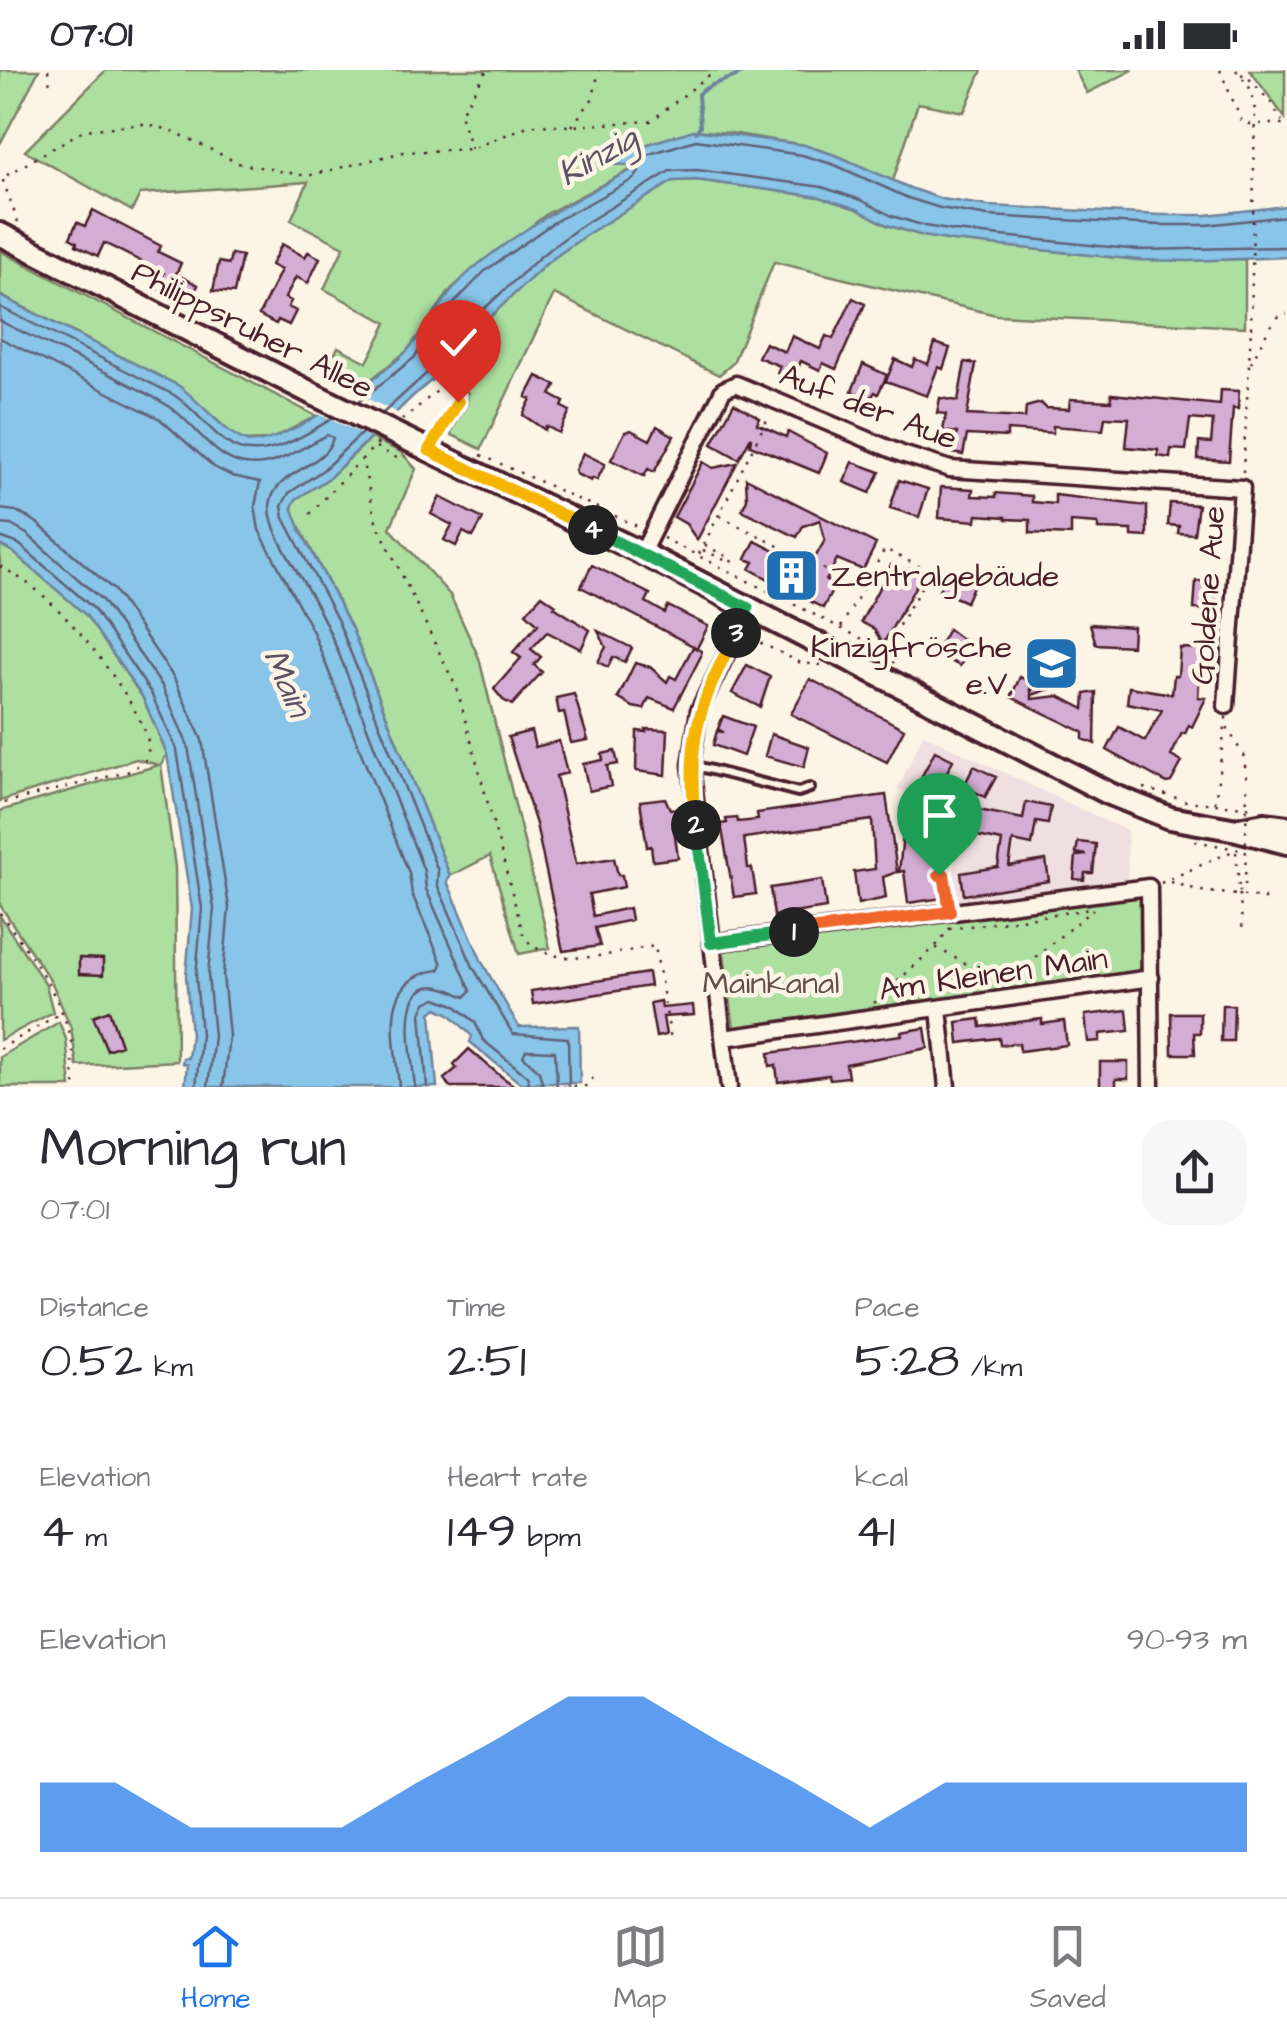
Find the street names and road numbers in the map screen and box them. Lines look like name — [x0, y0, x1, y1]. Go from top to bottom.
street label: Philippsruher Allee — [124, 250, 381, 411]
street label: Auf der Aue — [773, 353, 964, 462]
street label: Goldene Aue — [1180, 504, 1237, 686]
street label: Am Kleinen Main — [876, 936, 1110, 1013]

